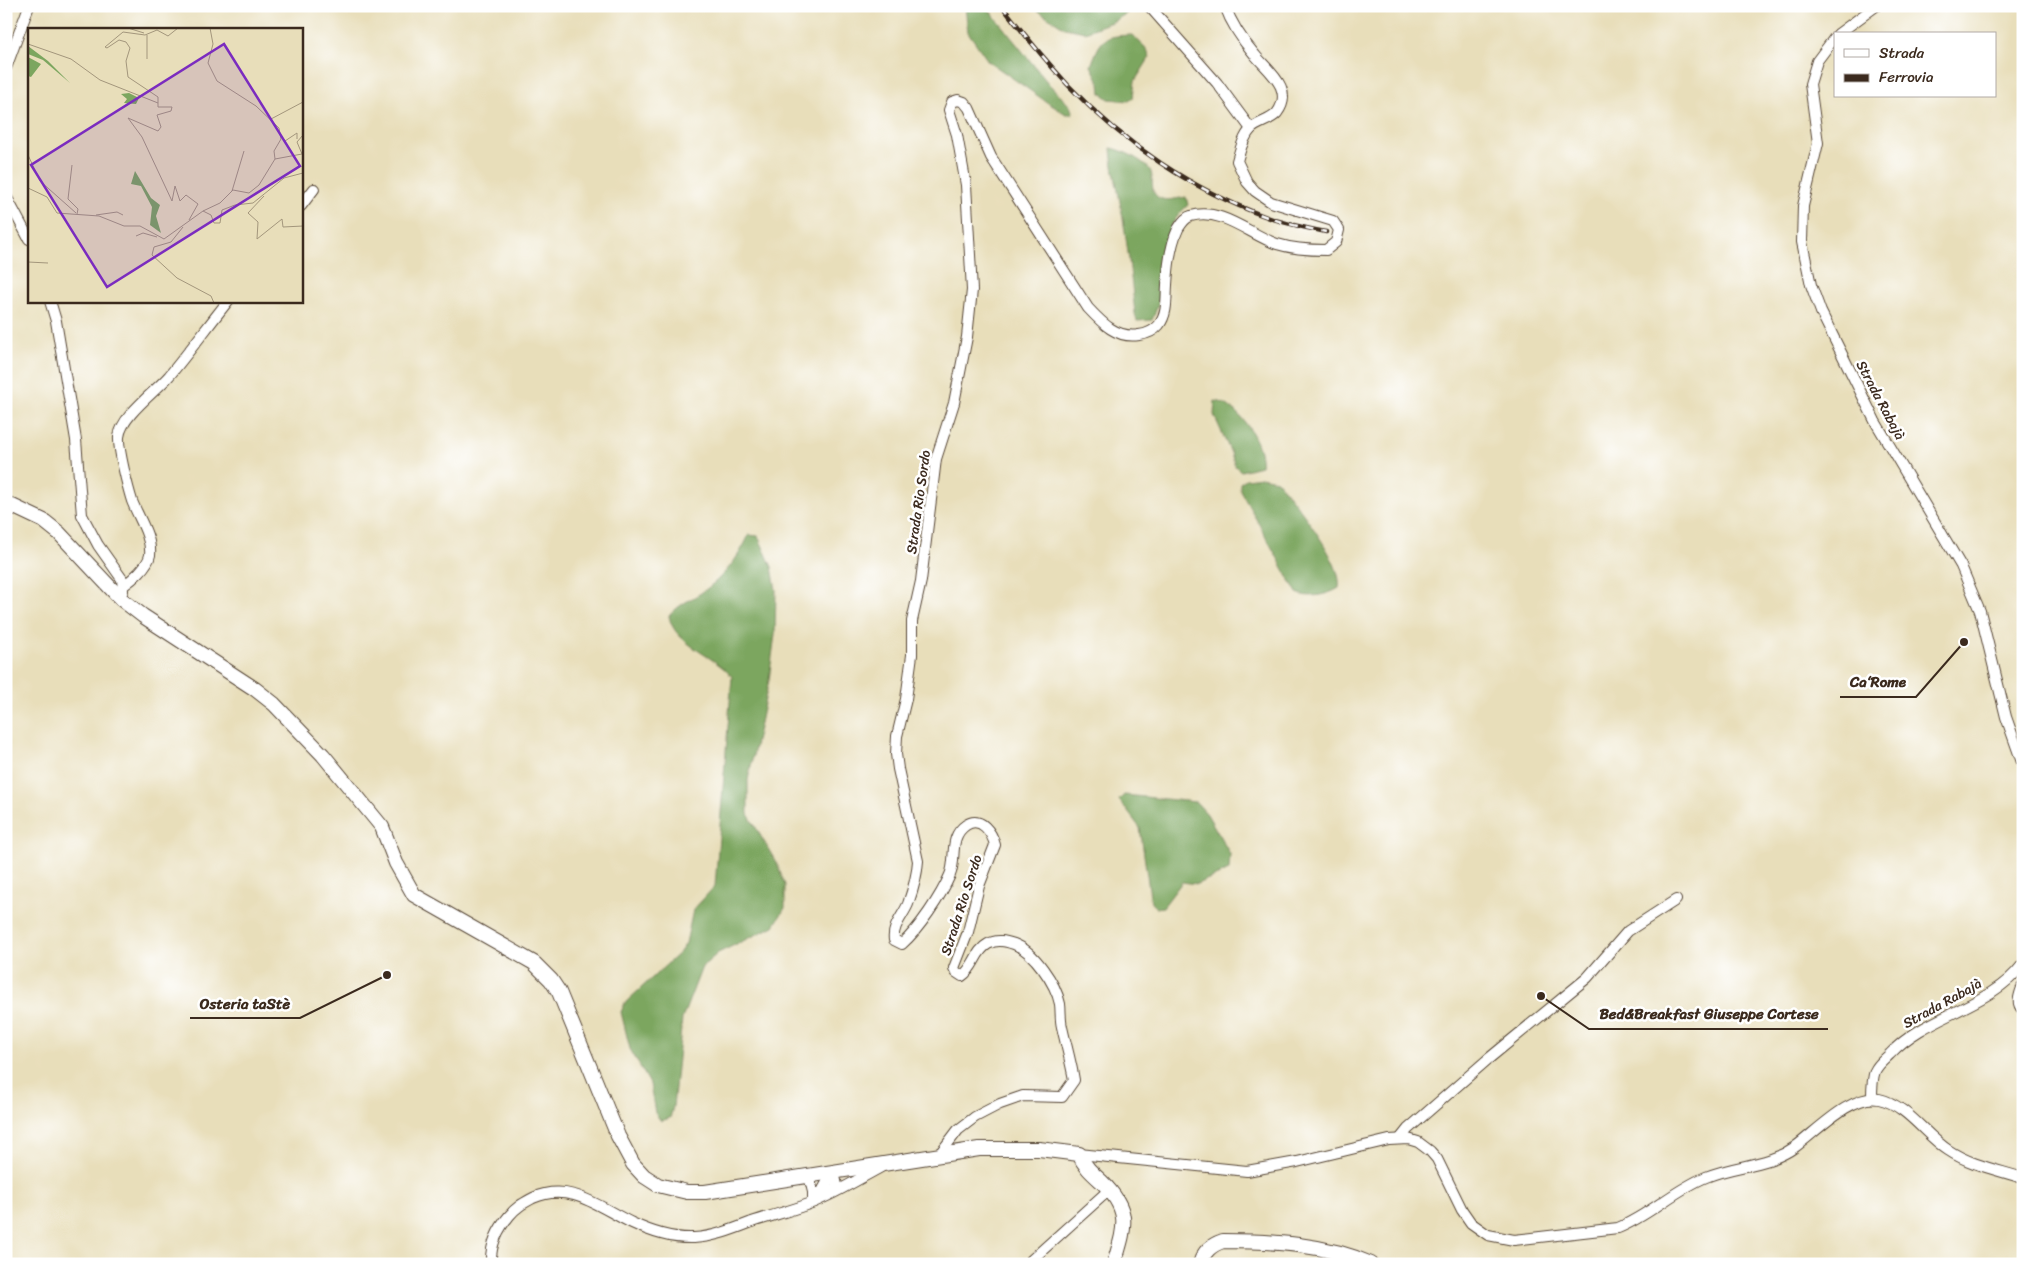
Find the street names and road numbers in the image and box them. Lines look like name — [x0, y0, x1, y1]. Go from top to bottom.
street label: Strada Rabajà — [1849, 356, 1912, 445]
street label: Strada Rio Sordo — [899, 448, 938, 556]
street label: Strada Rio Sordo — [933, 851, 990, 959]
street label: Strada Rabajà — [1898, 971, 1987, 1036]

